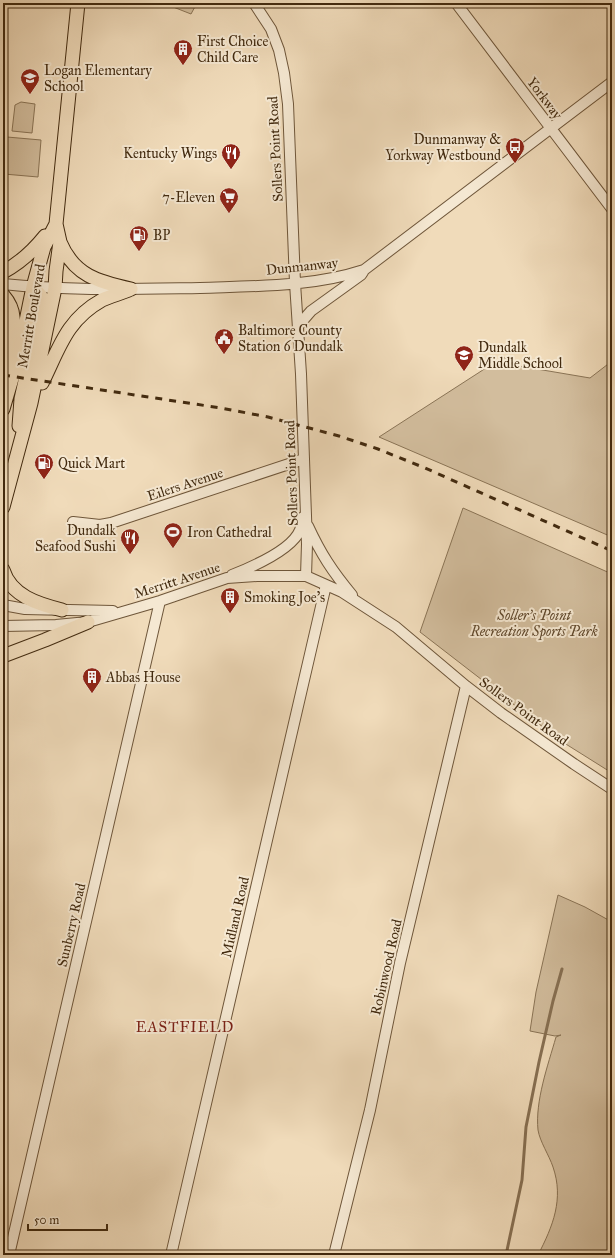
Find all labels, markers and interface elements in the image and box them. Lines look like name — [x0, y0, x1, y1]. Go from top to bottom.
place label: First Choice Child Care — [197, 33, 268, 66]
building icon: First Choice Child Care — [172, 38, 194, 66]
place label: Logan Elementary School — [44, 62, 152, 95]
school or university icon: Logan Elementary School — [19, 67, 41, 95]
street label: Yorkway — [523, 74, 566, 123]
street label: Sollers Point Road — [264, 96, 287, 202]
place label: Dunmanway & Yorkway Westbound — [385, 131, 501, 164]
bus stop icon: Dunmanway & Yorkway Westbound — [504, 136, 526, 164]
restaurant icon: Kentucky Wings — [220, 142, 242, 170]
place label: Kentucky Wings — [123, 145, 217, 162]
supermarket icon: 7-Eleven — [218, 186, 240, 214]
place label: 7-Eleven — [162, 189, 215, 206]
fuel station icon: BP — [128, 224, 150, 252]
place label: BP — [153, 227, 170, 244]
street label: Dunmanway — [265, 254, 339, 279]
street label: Merritt Boulevard — [14, 263, 49, 370]
place label: Baltimore County Station 6 Dundalk — [238, 322, 343, 355]
public building icon: Baltimore County Station 6 Dundalk — [213, 327, 235, 355]
place label: Dundalk Middle School — [478, 339, 563, 372]
school or university icon: Dundalk Middle School — [453, 344, 475, 372]
street label: Sollers Point Road — [281, 420, 302, 526]
fuel station icon: Quick Mart — [33, 452, 55, 480]
place label: Quick Mart — [58, 455, 125, 472]
street label: Eilers Avenue — [145, 464, 225, 505]
sports icon: Iron Cathedral — [162, 521, 184, 549]
place label: Dundalk Seafood Sushi — [35, 522, 116, 555]
place label: Iron Cathedral — [187, 524, 272, 541]
restaurant icon: Dundalk Seafood Sushi — [119, 527, 141, 555]
street label: Merritt Avenue — [132, 559, 222, 602]
building icon: Smoking Joe's — [219, 586, 241, 614]
place label: Smoking Joe's — [244, 589, 325, 607]
park label: Soller's Point Recreation Sports Park — [469, 607, 598, 641]
building icon: Abbas House — [81, 666, 103, 694]
place label: Abbas House — [105, 669, 181, 686]
street label: Sollers Point Road — [476, 673, 572, 749]
street label: Midland Road — [218, 875, 253, 959]
street label: Sunberry Road — [54, 882, 89, 969]
street label: Robinwood Road — [367, 917, 406, 1017]
district label: EASTFIELD — [136, 1018, 234, 1036]
scale bar — [28, 1206, 107, 1232]
text: 50 m — [34, 1213, 59, 1227]

